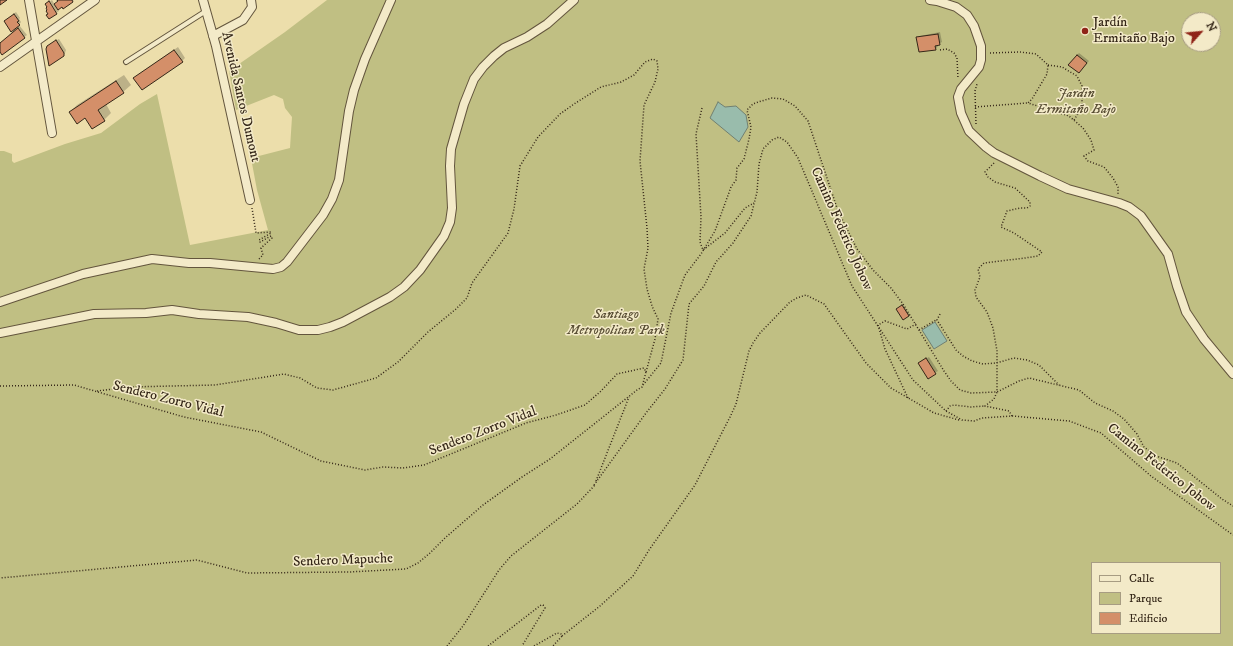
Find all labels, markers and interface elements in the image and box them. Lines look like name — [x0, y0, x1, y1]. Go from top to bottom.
north arrow — [1181, 12, 1221, 52]
place label: Jardín Ermitaño Bajo — [1093, 15, 1175, 48]
text: N — [1203, 20, 1219, 34]
marker: Jardín Ermitaño Bajo — [1080, 26, 1090, 36]
street label: Avenida Santos Dumont — [217, 30, 263, 164]
park label: Jardin Ermitaño Bajo — [1036, 86, 1116, 118]
street label: Camino Federico Johow — [806, 165, 876, 293]
park label: Santiago Metropolitan Park — [567, 307, 665, 340]
street label: Sendero Zorro Vidal — [111, 378, 225, 422]
street label: Sendero Zorro Vidal — [427, 404, 539, 460]
street label: Camino Federico Johow — [1103, 420, 1219, 516]
street label: Sendero Mapuche — [293, 551, 393, 571]
legend — [1091, 562, 1221, 634]
text: Calle — [1129, 571, 1154, 586]
text: Parque — [1129, 591, 1162, 606]
text: Edificio — [1129, 611, 1167, 626]

